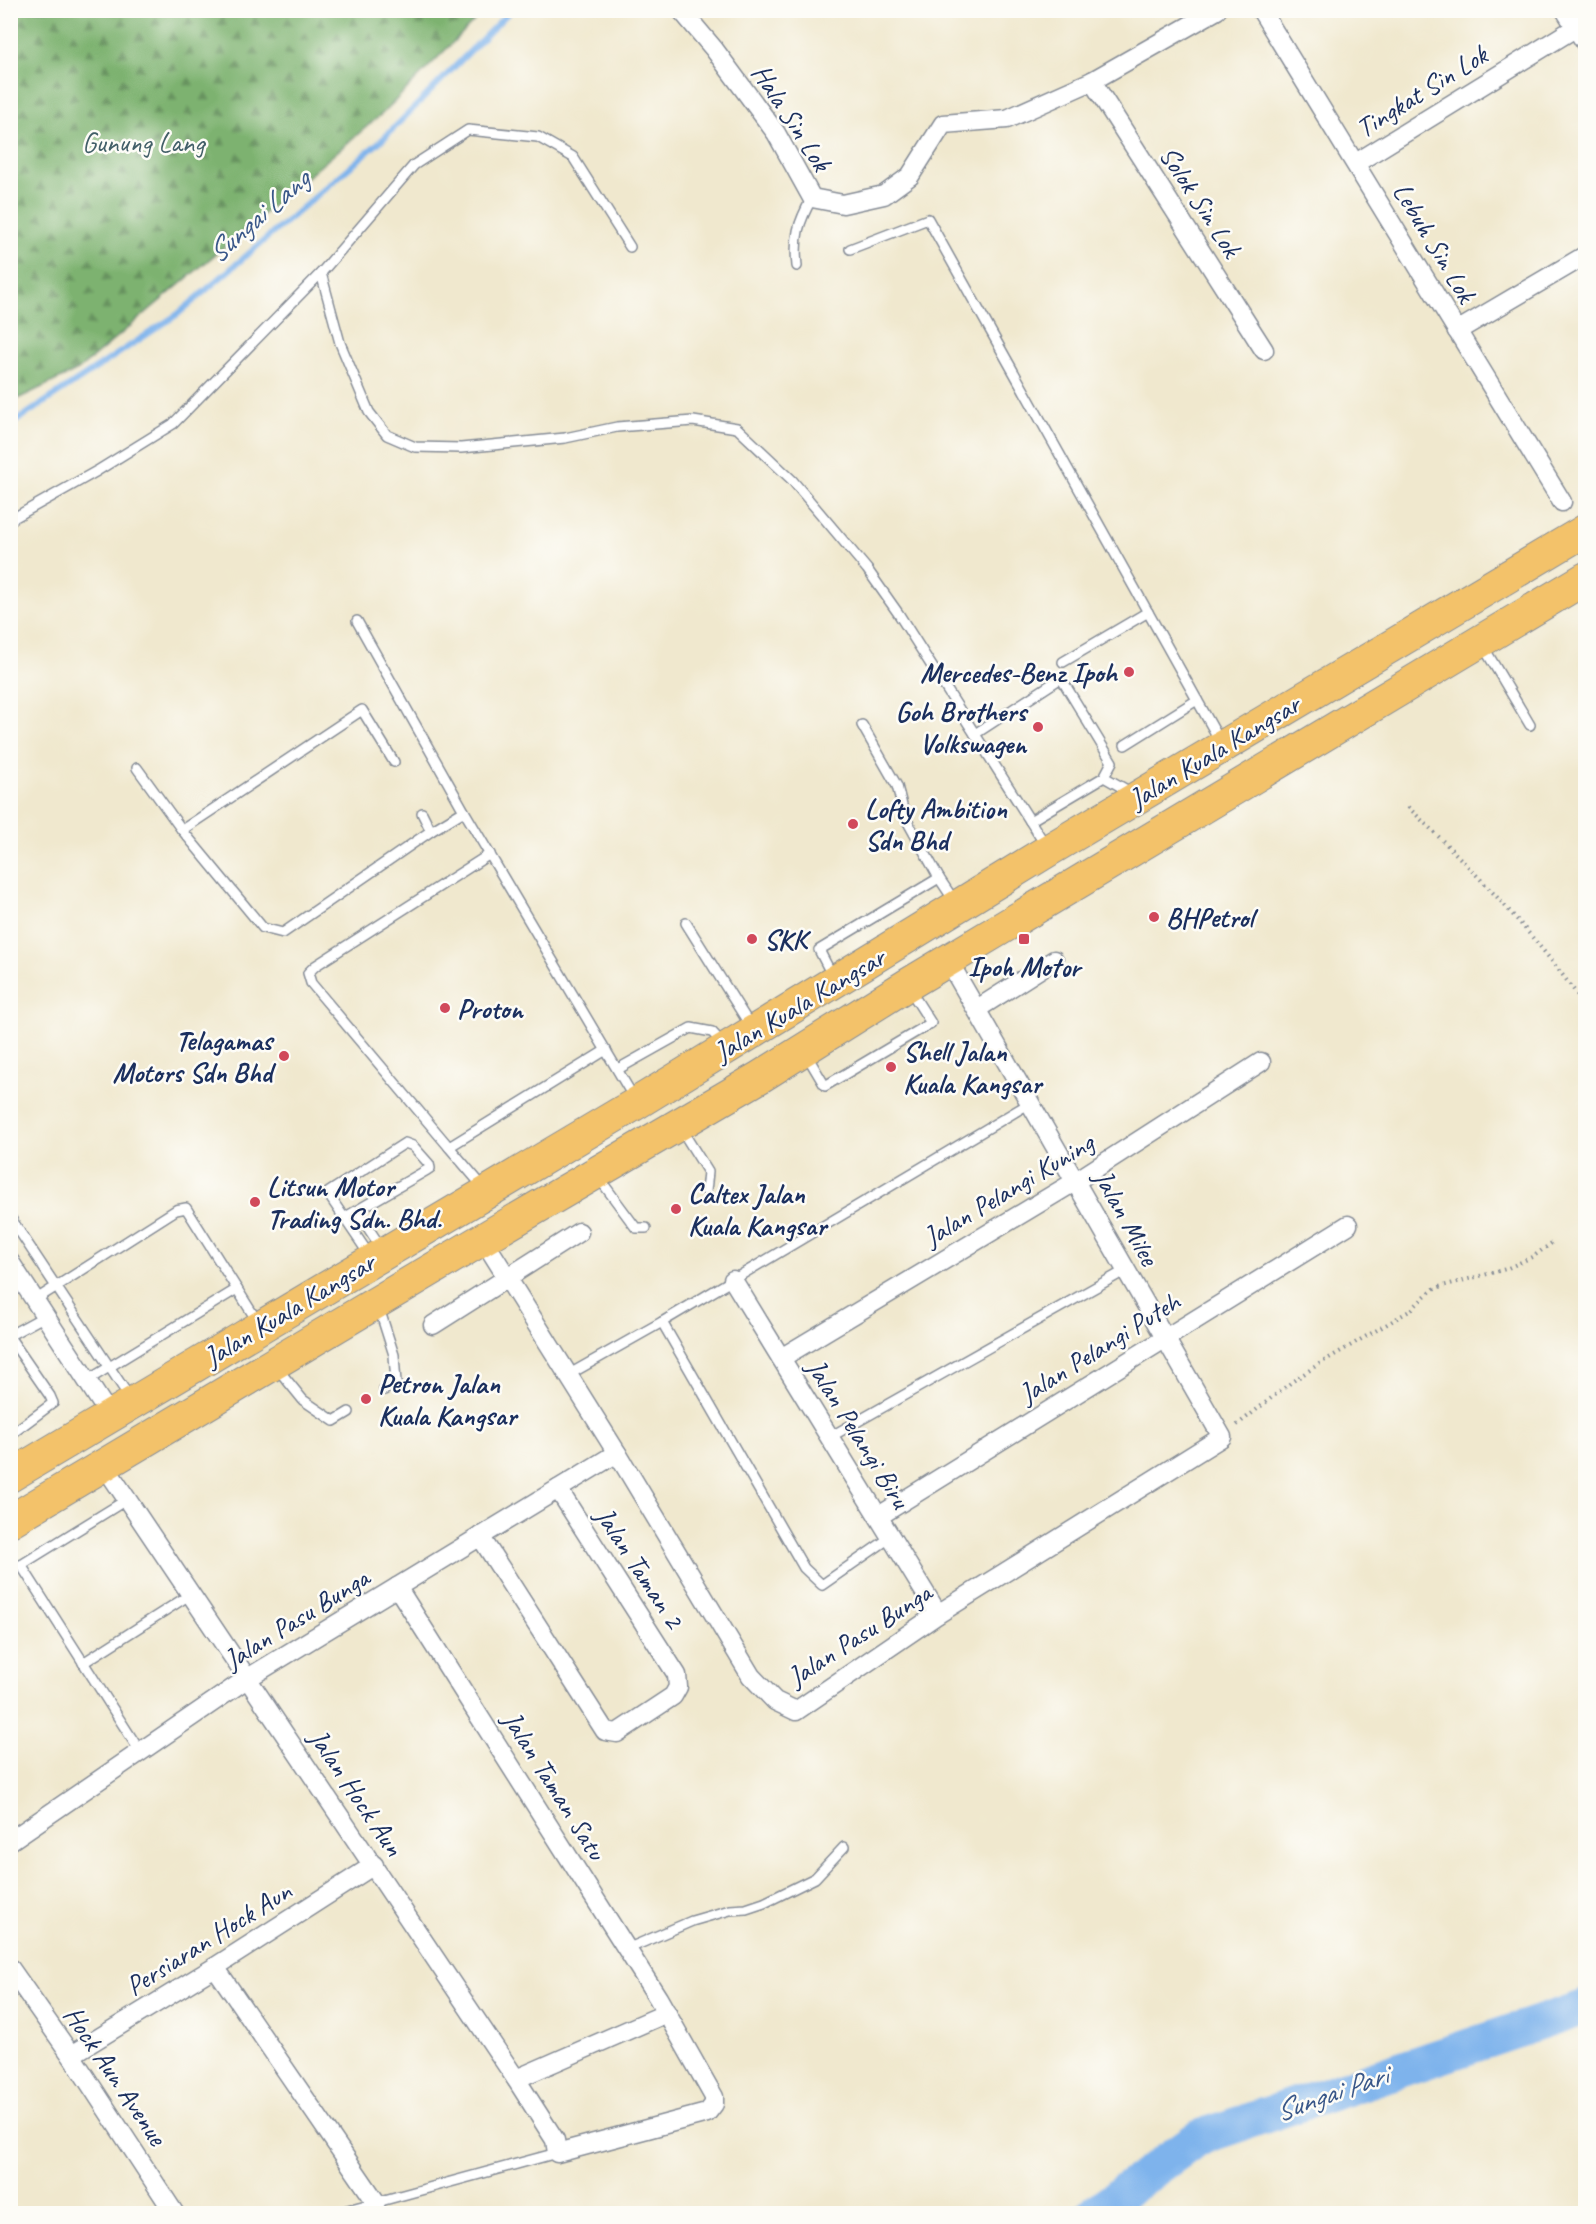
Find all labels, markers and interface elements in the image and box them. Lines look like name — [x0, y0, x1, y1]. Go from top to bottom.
street label: Tingkat Sin Lok — [1349, 36, 1495, 146]
street label: Hala Sin Lok — [744, 57, 840, 179]
park label: Gunung Lang — [82, 125, 206, 160]
street label: Solok Sin Lok — [1152, 139, 1251, 266]
water label: Sungai Lang — [199, 159, 320, 271]
street label: Lebuh Sin Lok — [1385, 176, 1485, 311]
place label: Mercedes-Benz Ipoh — [920, 655, 1119, 690]
marker: Mercedes-Benz Ipoh — [1122, 665, 1136, 679]
street label: Jalan Kuala Kangsar — [1121, 685, 1309, 817]
place label: Goh Brothers Volkswagen — [895, 694, 1029, 761]
marker: Goh Brothers Volkswagen — [1031, 720, 1045, 734]
place label: Lofty Ambition Sdn Bhd — [865, 791, 1008, 858]
marker: Lofty Ambition Sdn Bhd — [846, 817, 860, 831]
place label: BHPetrol — [1166, 900, 1258, 935]
marker: BHPetrol — [1147, 910, 1161, 924]
place label: SKK — [764, 922, 811, 957]
marker: SKK — [745, 932, 759, 946]
marker: Ipoh Motor — [1017, 932, 1031, 946]
street label: Jalan Kuala Kangsar — [706, 938, 894, 1070]
place label: Ipoh Motor — [968, 949, 1083, 984]
place label: Proton — [457, 991, 525, 1026]
marker: Proton — [438, 1001, 452, 1015]
place label: Telagamas Motors Sdn Bhd — [113, 1023, 277, 1090]
place label: Shell Jalan Kuala Kangsar — [903, 1034, 1044, 1101]
marker: Telagamas Motors Sdn Bhd — [277, 1049, 291, 1063]
marker: Shell Jalan Kuala Kangsar — [884, 1060, 898, 1074]
street label: Jalan Pelangi Kuning — [915, 1124, 1101, 1255]
street label: Jalan Milee — [1085, 1161, 1168, 1273]
place label: Litsun Motor Trading Sdn. Bhd. — [267, 1169, 442, 1236]
place label: Caltex Jalan Kuala Kangsar — [688, 1176, 829, 1243]
marker: Litsun Motor Trading Sdn. Bhd. — [248, 1195, 262, 1209]
marker: Caltex Jalan Kuala Kangsar — [669, 1202, 683, 1216]
street label: Jalan Kuala Kangsar — [196, 1243, 384, 1375]
street label: Jalan Pelangi Puteh — [1011, 1283, 1188, 1412]
street label: Jalan Pelangi Biru — [798, 1350, 919, 1516]
place label: Petron Jalan Kuala Kangsar — [378, 1366, 519, 1433]
marker: Petron Jalan Kuala Kangsar — [359, 1392, 373, 1406]
street label: Jalan Taman 2 — [586, 1499, 693, 1636]
street label: Jalan Pasu Bunga — [216, 1559, 377, 1678]
street label: Jalan Pasu Bunga — [779, 1574, 940, 1695]
street label: Jalan Taman Satu — [494, 1703, 615, 1867]
street label: Jalan Hock Aun — [300, 1720, 412, 1863]
street label: Persiaran Hock Aun — [119, 1873, 299, 2003]
street label: Hock Aun Avenue — [56, 1999, 176, 2153]
water label: Sungai Pari — [1270, 2054, 1399, 2130]

